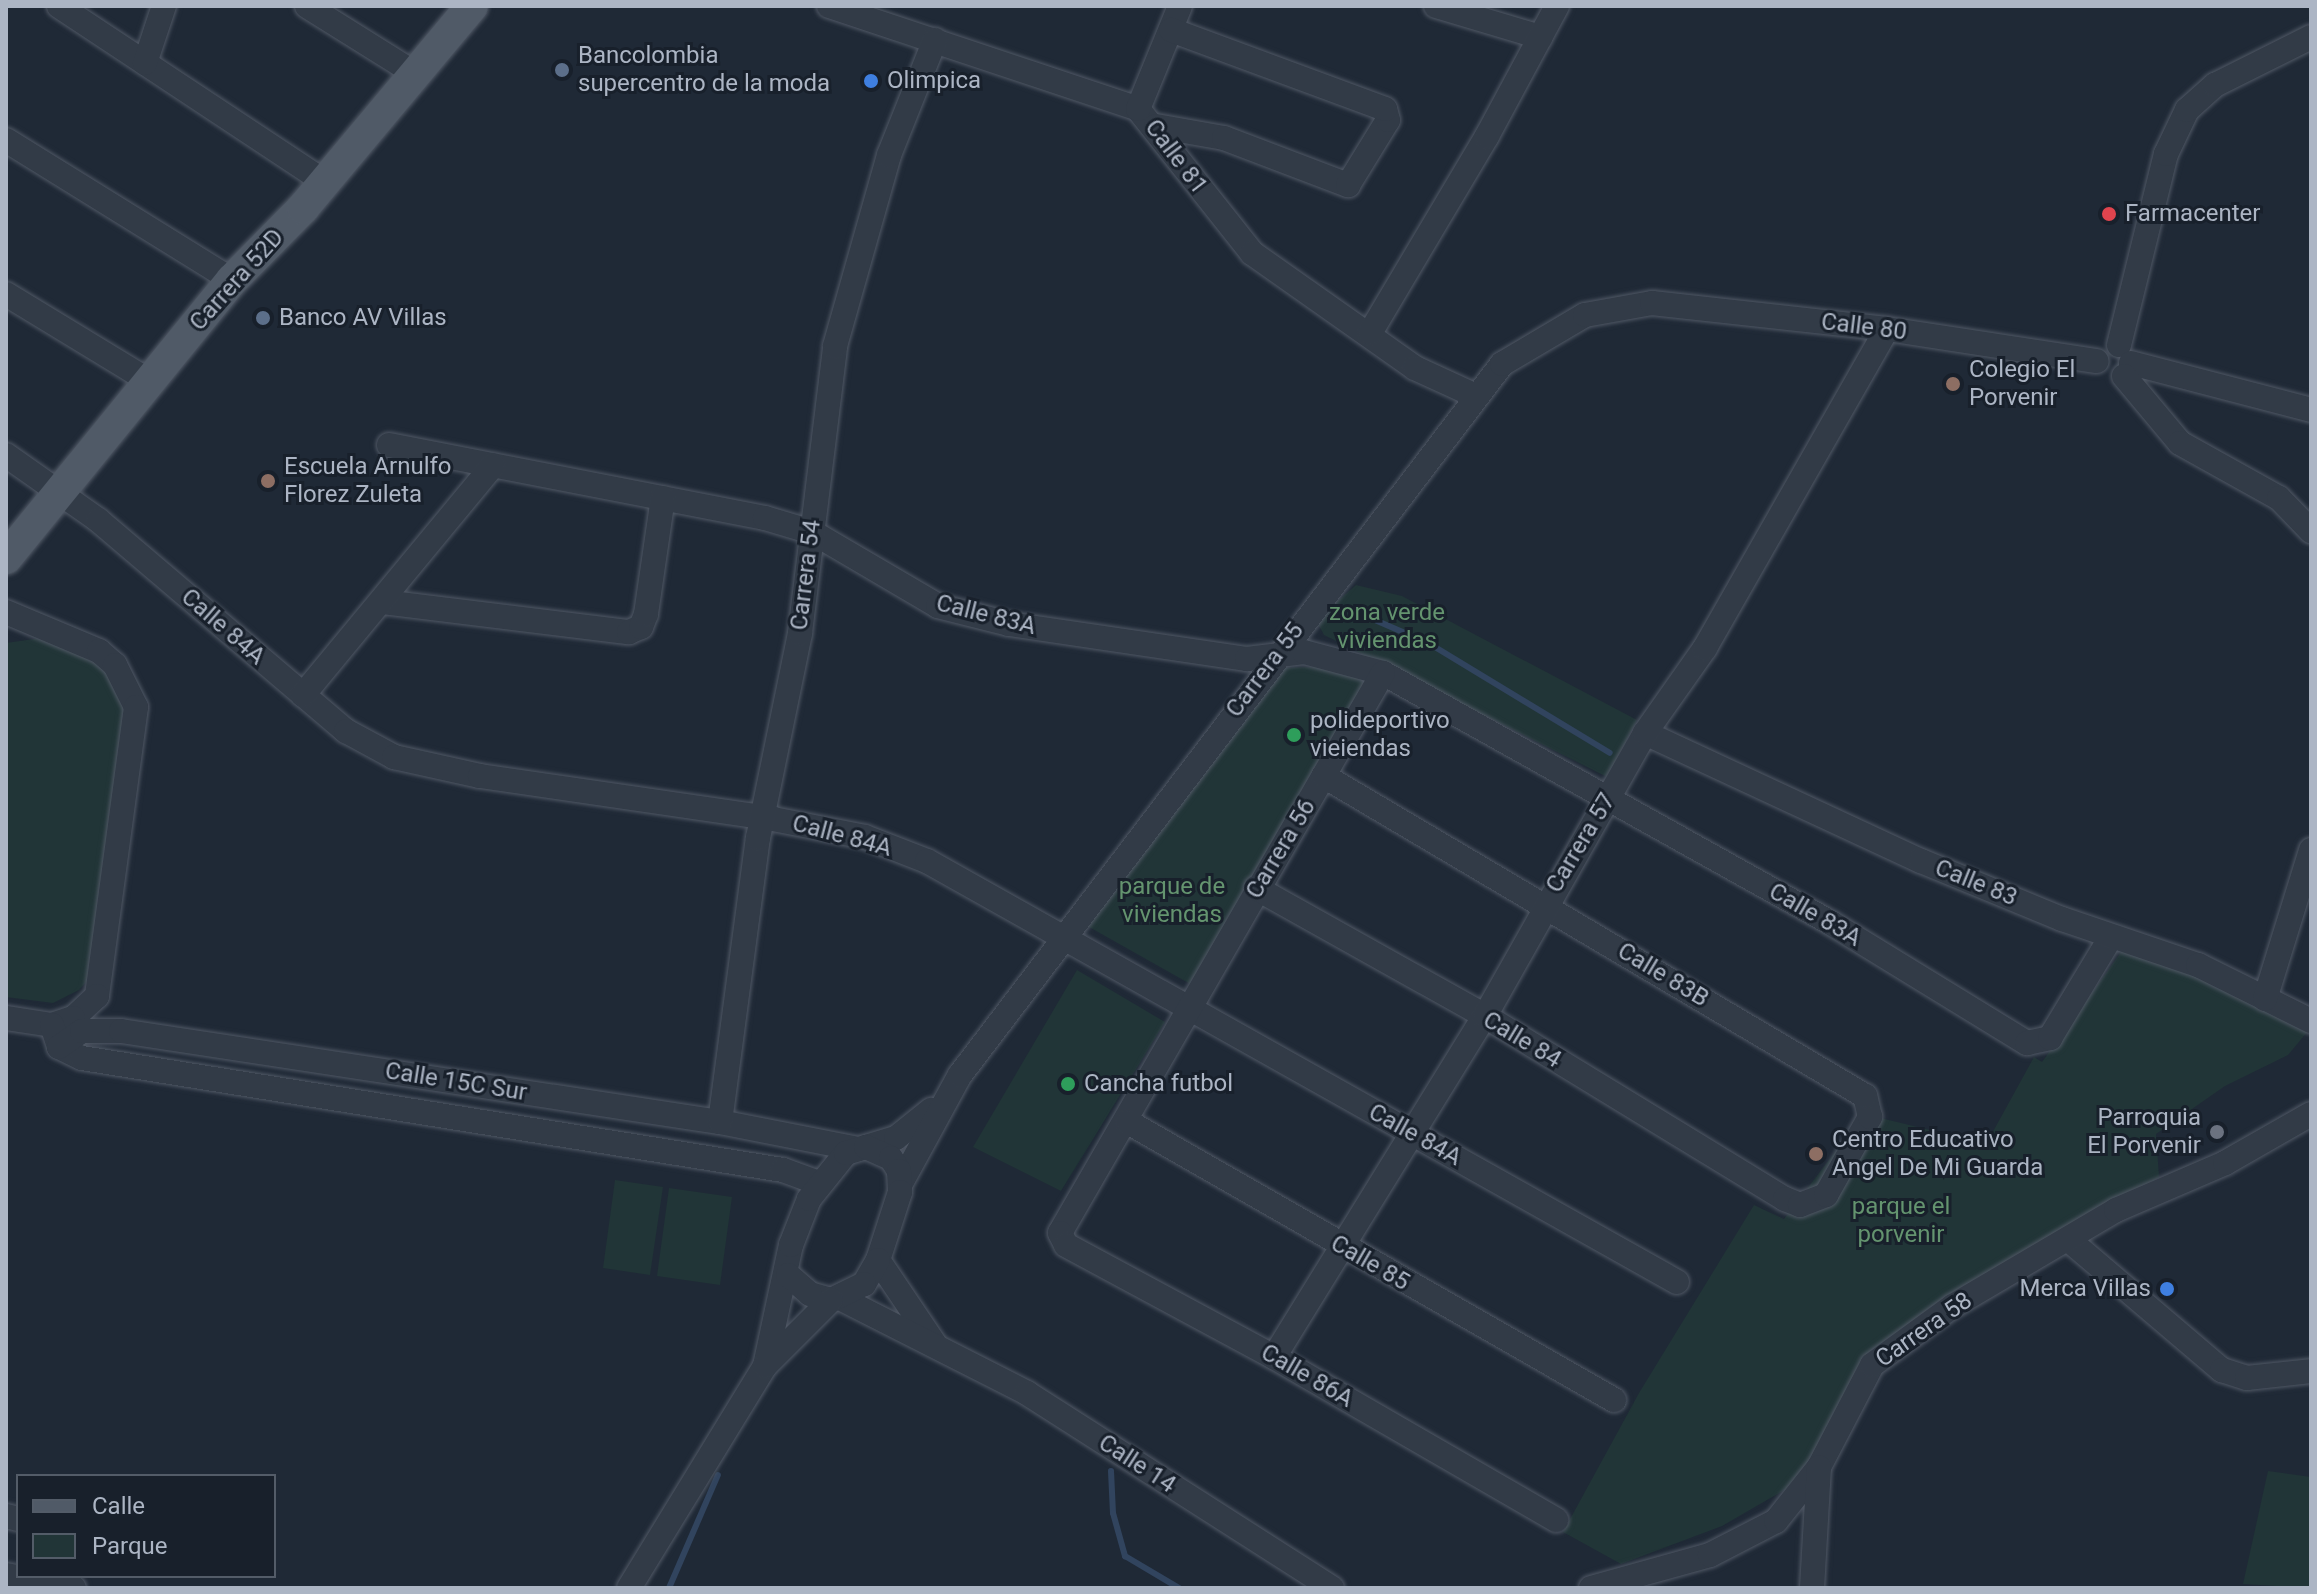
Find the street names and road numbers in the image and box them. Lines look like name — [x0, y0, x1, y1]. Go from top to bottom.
street label: Calle 81 — [1139, 114, 1213, 200]
street label: Carrera 52D — [184, 223, 290, 337]
street label: Calle 80 — [1820, 307, 1908, 347]
street label: Carrera 54 — [785, 518, 827, 632]
street label: Calle 84A — [175, 583, 271, 671]
street label: Calle 83A — [933, 589, 1039, 641]
street label: Carrera 55 — [1220, 617, 1310, 723]
street label: Carrera 57 — [1540, 788, 1622, 898]
street label: Carrera 56 — [1240, 794, 1322, 904]
street label: Calle 84A — [789, 809, 895, 863]
street label: Calle 83 — [1931, 854, 2021, 912]
street label: Calle 83A — [1764, 877, 1866, 953]
street label: Calle 83B — [1612, 937, 1714, 1013]
street label: Calle 84 — [1478, 1006, 1566, 1074]
street label: Calle 15C Sur — [383, 1057, 529, 1107]
street label: Calle 84A — [1364, 1098, 1466, 1172]
street label: Calle 85 — [1326, 1229, 1414, 1297]
street label: Carrera 58 — [1870, 1286, 1978, 1374]
street label: Calle 86A — [1256, 1338, 1358, 1414]
street label: Calle 14 — [1093, 1429, 1181, 1499]

